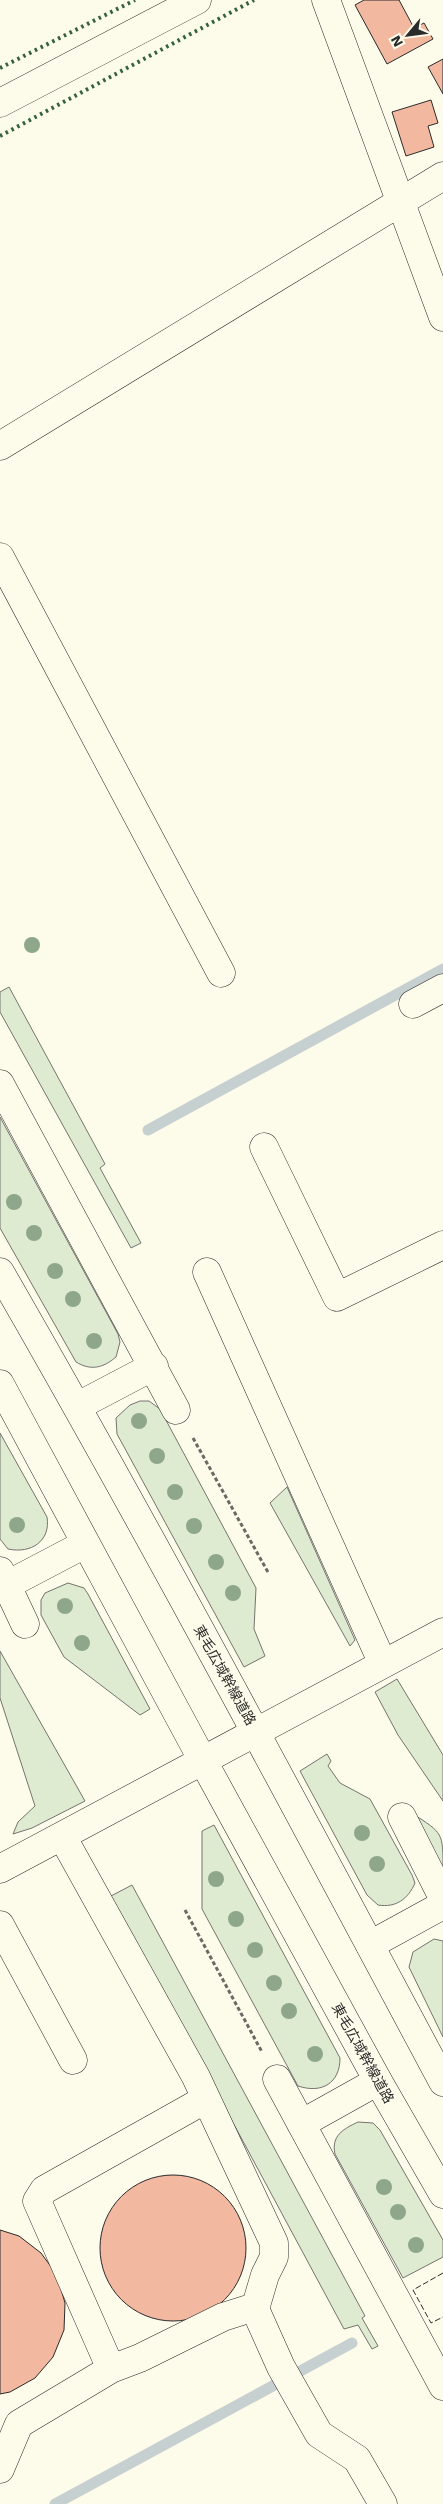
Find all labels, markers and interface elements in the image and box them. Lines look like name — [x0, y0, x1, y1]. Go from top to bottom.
north arrow — [383, 10, 433, 60]
text: N — [387, 33, 406, 50]
street label: 東毛広域幹線道路 — [191, 1622, 259, 1728]
street label: 東毛広域幹線道路 — [329, 2000, 397, 2106]

